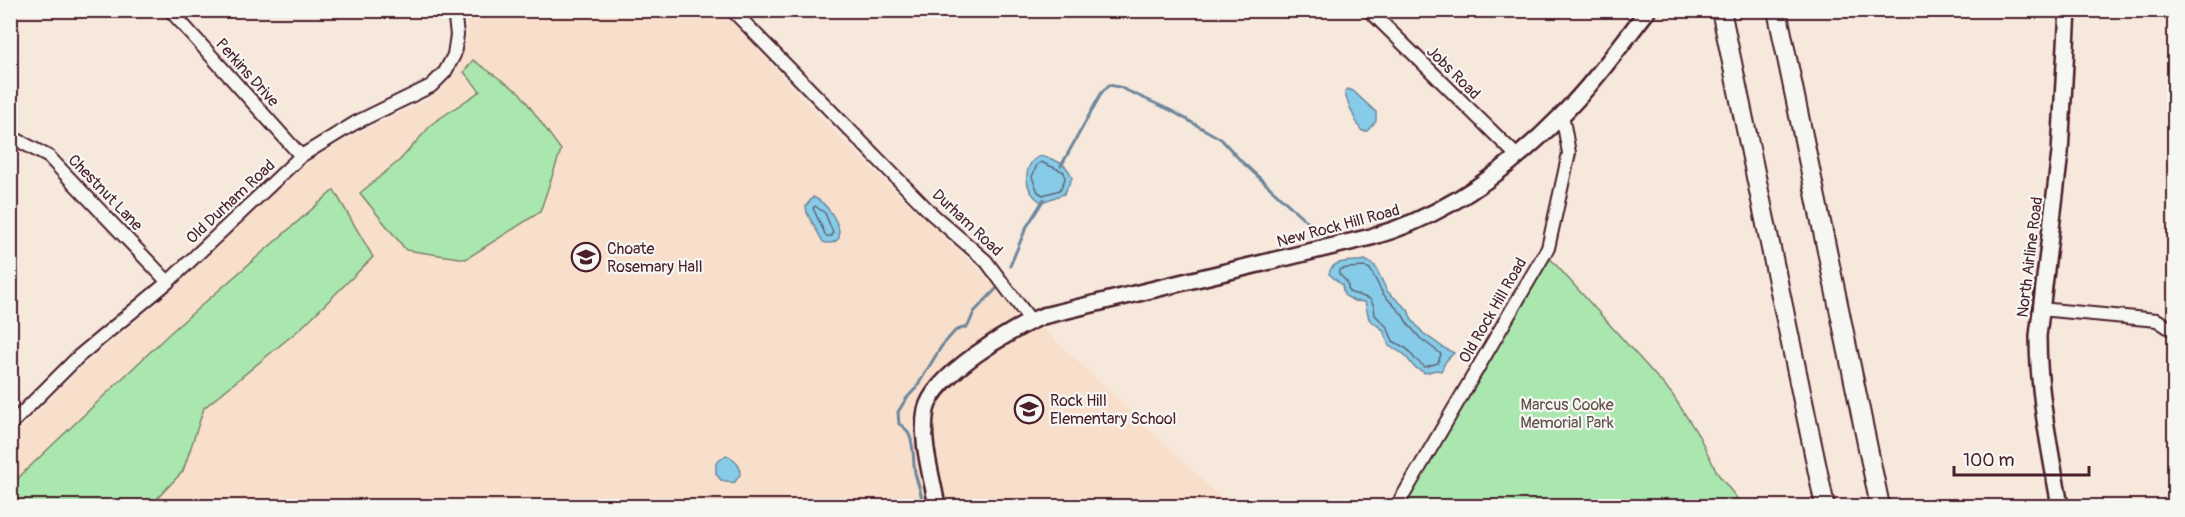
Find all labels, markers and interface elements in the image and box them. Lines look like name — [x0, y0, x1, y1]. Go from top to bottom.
street label: Perkins Drive — [211, 34, 283, 111]
street label: Jobs Road — [1422, 42, 1484, 104]
street label: Chestnut Lane — [64, 150, 147, 235]
street label: Old Durham Road — [182, 155, 279, 248]
street label: Durham Road — [928, 185, 1007, 260]
street label: North Airline Road — [2013, 196, 2047, 319]
street label: New Rock Hill Road — [1275, 200, 1402, 252]
place label: Choate Rosemary Hall — [607, 239, 703, 277]
school or university icon: Choate Rosemary Hall — [570, 241, 602, 273]
street label: Old Rock Hill Road — [1455, 254, 1531, 367]
place label: Rock Hill Elementary School — [1050, 391, 1176, 429]
school or university icon: Rock Hill Elementary School — [1013, 393, 1045, 425]
park label: Marcus Cooke Memorial Park — [1520, 395, 1614, 433]
scale bar — [1954, 439, 2089, 477]
text: 100 m — [1963, 449, 2015, 472]

